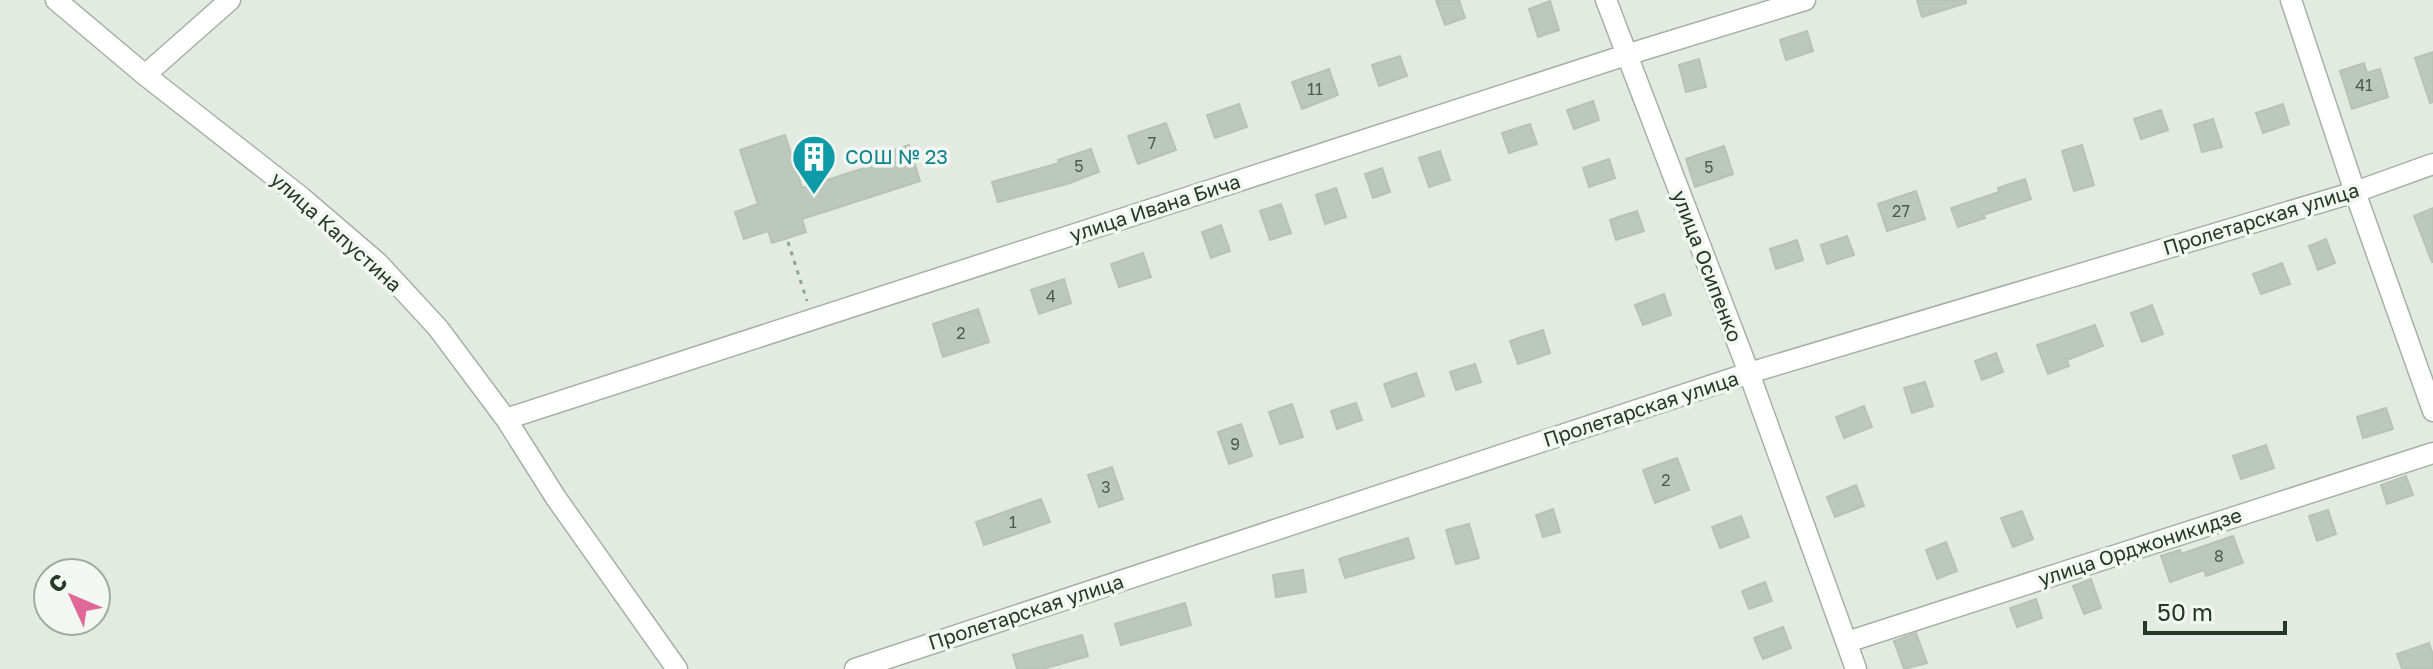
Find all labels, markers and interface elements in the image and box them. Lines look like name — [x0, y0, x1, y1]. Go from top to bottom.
house number: 41 — [2355, 75, 2373, 95]
house number: 11 — [1307, 79, 1323, 99]
building icon: СОШ № 23 — [790, 133, 838, 196]
house number: 7 — [1148, 133, 1156, 153]
place label: СОШ № 23 — [845, 144, 948, 168]
house number: 5 — [1074, 156, 1084, 176]
house number: 5 — [1704, 157, 1714, 177]
street label: улица Капустина — [266, 166, 407, 296]
street label: улица Ивана Бича — [1066, 168, 1243, 246]
street label: Пролетарская улица — [2160, 177, 2362, 259]
street label: улица Осипенко — [1668, 186, 1748, 345]
house number: 27 — [1892, 201, 1910, 221]
house number: 4 — [1046, 286, 1056, 306]
house number: 2 — [956, 323, 966, 343]
street label: Пролетарская улица — [1540, 365, 1741, 451]
house number: 9 — [1230, 434, 1240, 454]
house number: 2 — [1661, 470, 1671, 490]
house number: 3 — [1101, 477, 1111, 497]
street label: улица Орджоникидзе — [2035, 502, 2245, 590]
house number: 1 — [1009, 512, 1017, 532]
house number: 8 — [2214, 546, 2224, 566]
north arrow — [32, 557, 112, 637]
text: С — [42, 568, 72, 598]
street label: Пролетарская улица — [925, 568, 1126, 654]
scale bar — [2145, 585, 2285, 635]
text: 50 m — [2157, 597, 2213, 626]

